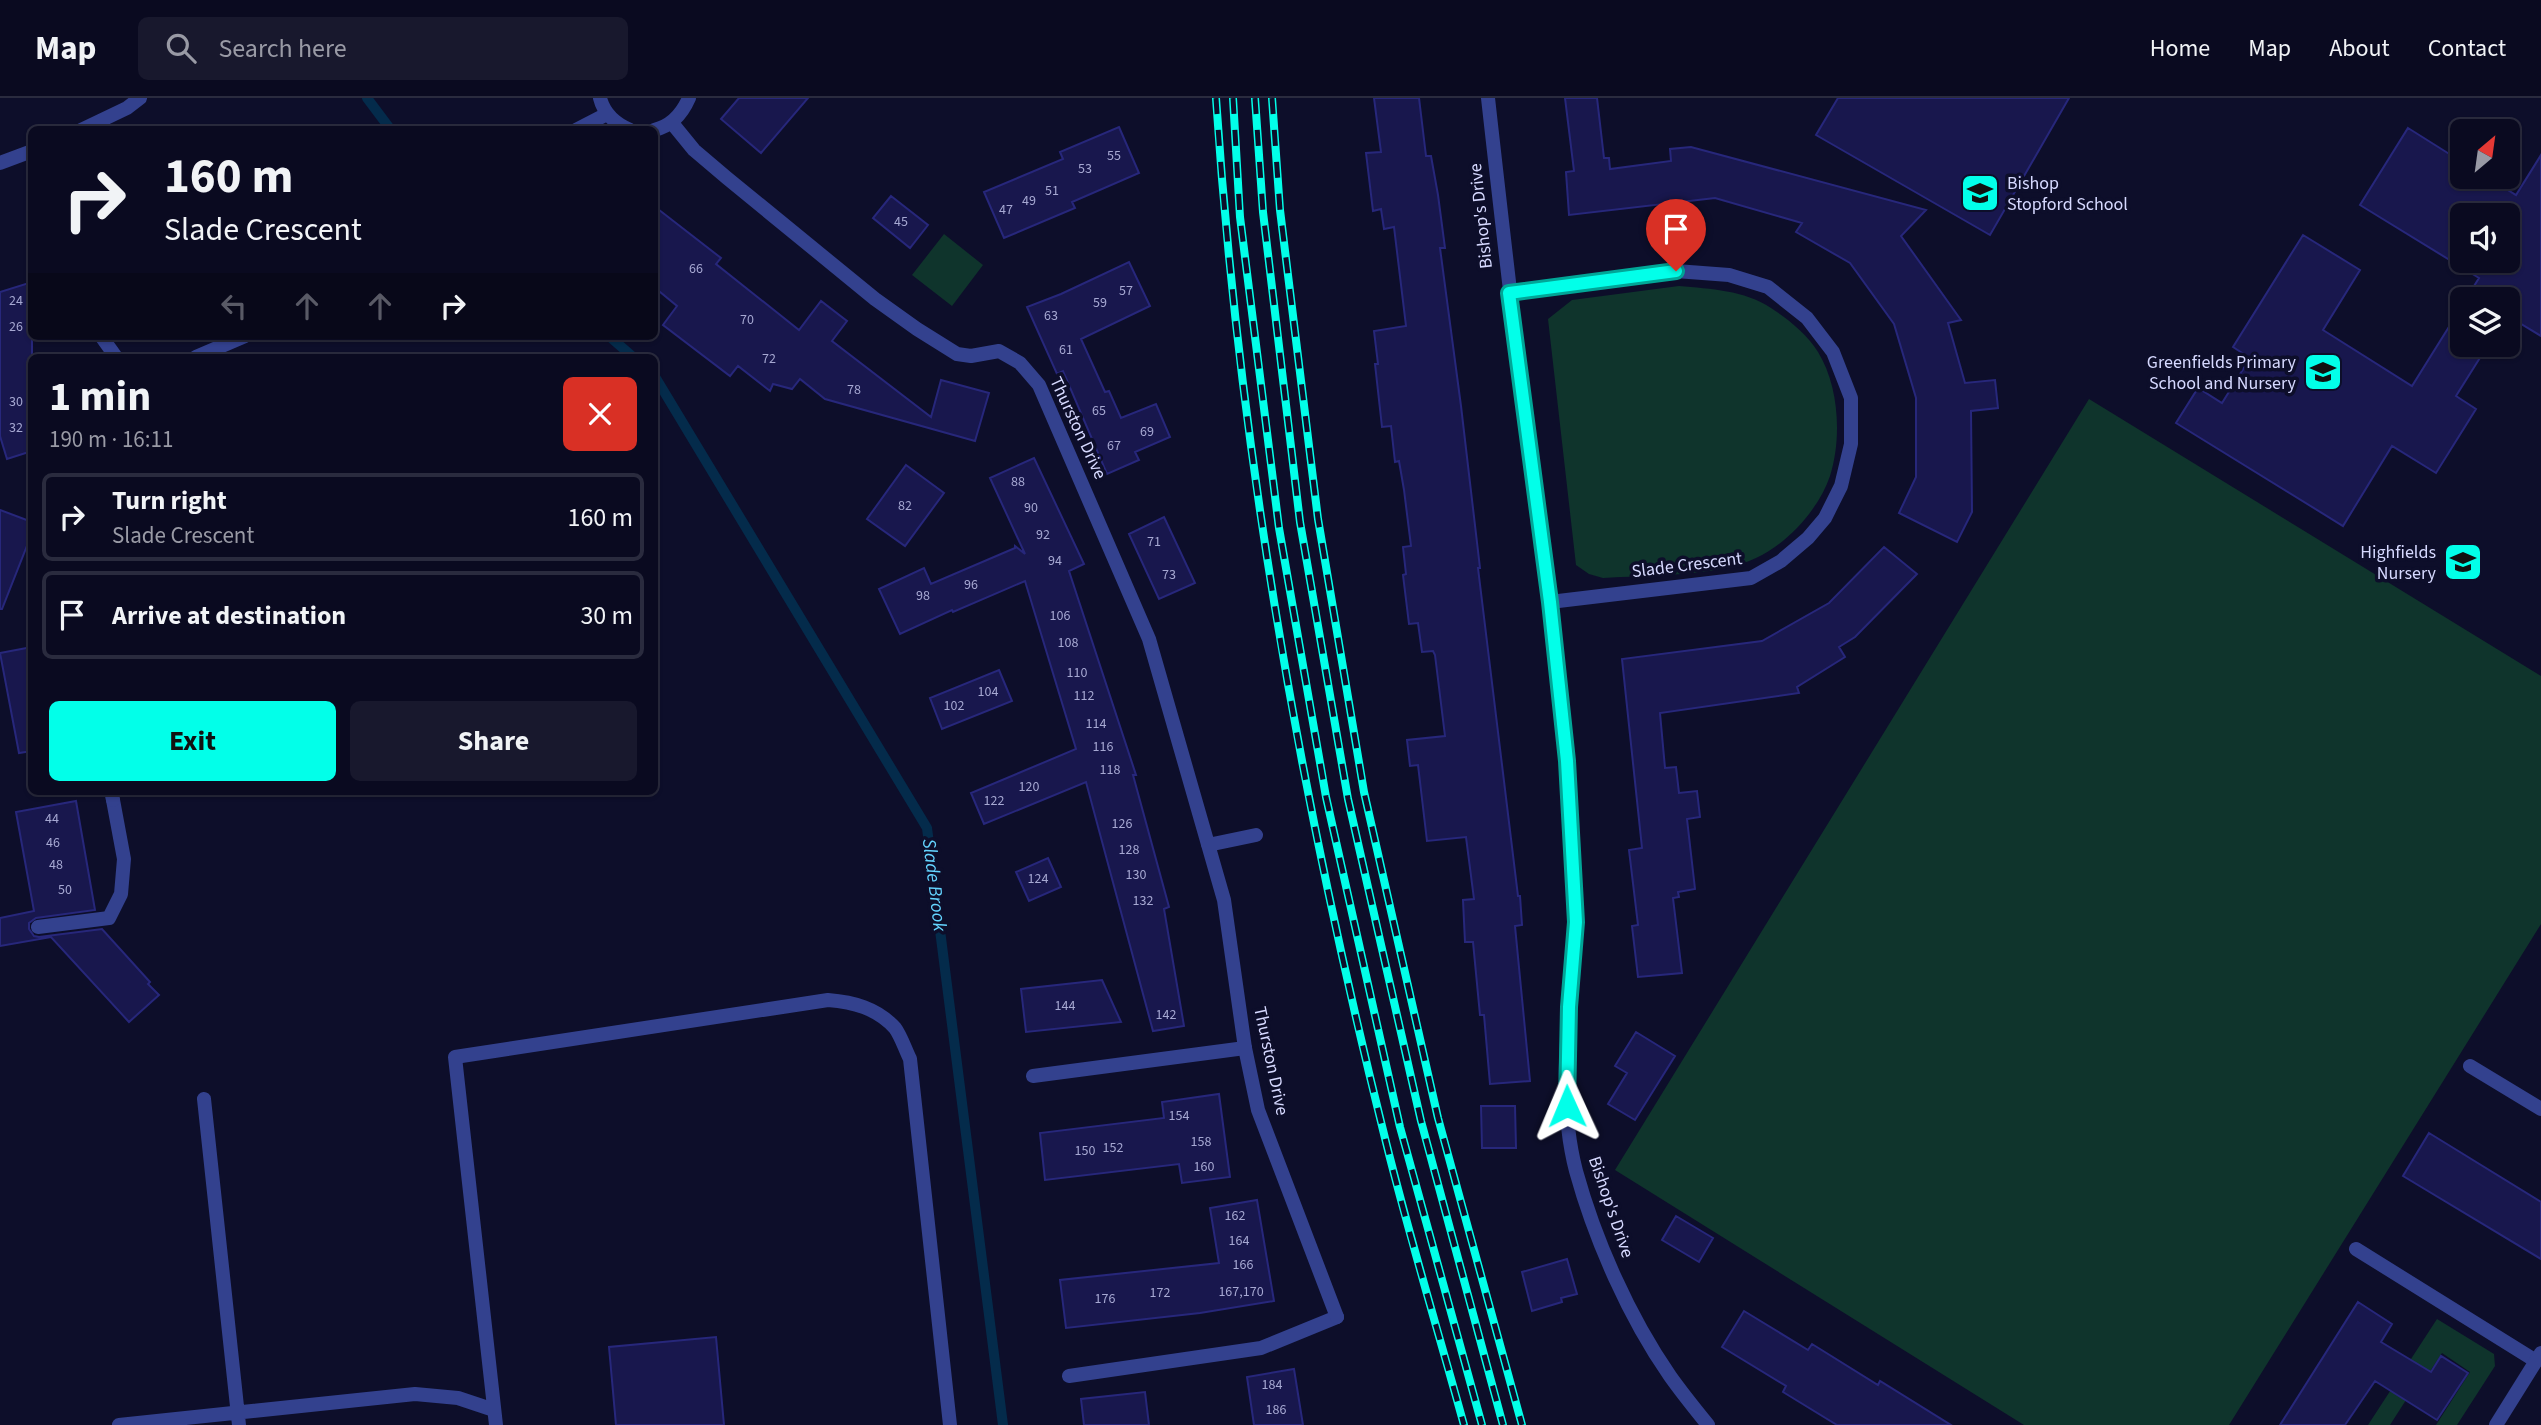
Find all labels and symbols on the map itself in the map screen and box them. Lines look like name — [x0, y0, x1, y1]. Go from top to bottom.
north arrow — [2450, 119, 2520, 189]
house number: 55 — [1107, 146, 1121, 166]
house number: 53 — [1078, 159, 1092, 179]
street label: Bishop's Drive — [1463, 162, 1499, 270]
place label: Bishop Stopford School — [2007, 171, 2128, 217]
school or university icon: Bishop Stopford School — [1959, 172, 2001, 214]
house number: 51 — [1045, 181, 1059, 201]
house number: 49 — [1022, 191, 1036, 211]
pin — [1646, 199, 1706, 271]
house number: 47 — [999, 200, 1013, 220]
house number: 45 — [894, 212, 908, 232]
house number: 66 — [689, 259, 703, 279]
house number: 57 — [1119, 281, 1133, 301]
house number: 24 — [9, 291, 23, 311]
house number: 59 — [1093, 293, 1107, 313]
house number: 63 — [1044, 306, 1058, 326]
house number: 70 — [740, 310, 754, 330]
house number: 26 — [9, 317, 23, 337]
house number: 61 — [1059, 340, 1073, 360]
house number: 72 — [762, 349, 776, 369]
place label: Greenfields Primary School and Nursery — [2147, 350, 2297, 396]
school or university icon: Greenfields Primary School and Nursery — [2302, 351, 2344, 393]
street label: Thurston Drive — [1043, 373, 1113, 483]
house number: 78 — [847, 380, 861, 400]
house number: 30 — [9, 392, 23, 412]
house number: 65 — [1092, 401, 1106, 421]
house number: 32 — [9, 418, 23, 438]
house number: 69 — [1140, 422, 1154, 442]
house number: 67 — [1107, 436, 1121, 456]
house number: 88 — [1011, 472, 1025, 492]
house number: 82 — [898, 496, 912, 516]
house number: 90 — [1024, 498, 1038, 518]
house number: 92 — [1036, 525, 1050, 545]
house number: 71 — [1147, 532, 1161, 552]
place label: Highfields Nursery — [2360, 540, 2437, 586]
school or university icon: Highfields Nursery — [2442, 541, 2484, 583]
street label: Slade Crescent — [1630, 546, 1744, 584]
house number: 94 — [1048, 551, 1062, 571]
house number: 73 — [1162, 565, 1176, 585]
house number: 96 — [964, 575, 978, 595]
house number: 98 — [916, 586, 930, 606]
house number: 106 — [1050, 606, 1070, 626]
house number: 108 — [1058, 633, 1078, 653]
house number: 110 — [1067, 663, 1087, 683]
house number: 104 — [978, 682, 998, 702]
house number: 112 — [1074, 686, 1094, 706]
house number: 102 — [944, 696, 964, 716]
house number: 114 — [1086, 714, 1106, 734]
house number: 116 — [1093, 737, 1113, 757]
house number: 118 — [1100, 760, 1120, 780]
house number: 120 — [1019, 777, 1039, 797]
house number: 122 — [984, 791, 1004, 811]
house number: 44 — [45, 809, 59, 829]
house number: 126 — [1112, 814, 1132, 834]
house number: 46 — [46, 833, 60, 853]
water label: Slade Brook — [915, 837, 953, 934]
house number: 128 — [1119, 840, 1139, 860]
house number: 48 — [49, 855, 63, 875]
house number: 130 — [1126, 865, 1146, 885]
house number: 124 — [1028, 869, 1048, 889]
house number: 50 — [58, 880, 72, 900]
house number: 132 — [1133, 891, 1153, 911]
house number: 144 — [1055, 996, 1075, 1016]
street label: Thurston Drive — [1247, 1004, 1295, 1118]
house number: 142 — [1156, 1005, 1176, 1025]
position arrow — [1530, 1069, 1604, 1143]
house number: 154 — [1169, 1106, 1189, 1126]
house number: 158 — [1191, 1132, 1211, 1152]
house number: 152 — [1103, 1138, 1123, 1158]
house number: 150 — [1075, 1141, 1095, 1161]
street label: Bishop's Drive — [1582, 1153, 1640, 1261]
house number: 160 — [1194, 1157, 1214, 1177]
house number: 162 — [1225, 1206, 1245, 1226]
house number: 164 — [1229, 1231, 1249, 1251]
house number: 166 — [1233, 1255, 1253, 1275]
house number: 167,170 — [1218, 1282, 1264, 1302]
house number: 172 — [1150, 1283, 1170, 1303]
house number: 176 — [1095, 1289, 1115, 1309]
house number: 184 — [1262, 1375, 1282, 1395]
house number: 186 — [1266, 1400, 1286, 1420]

